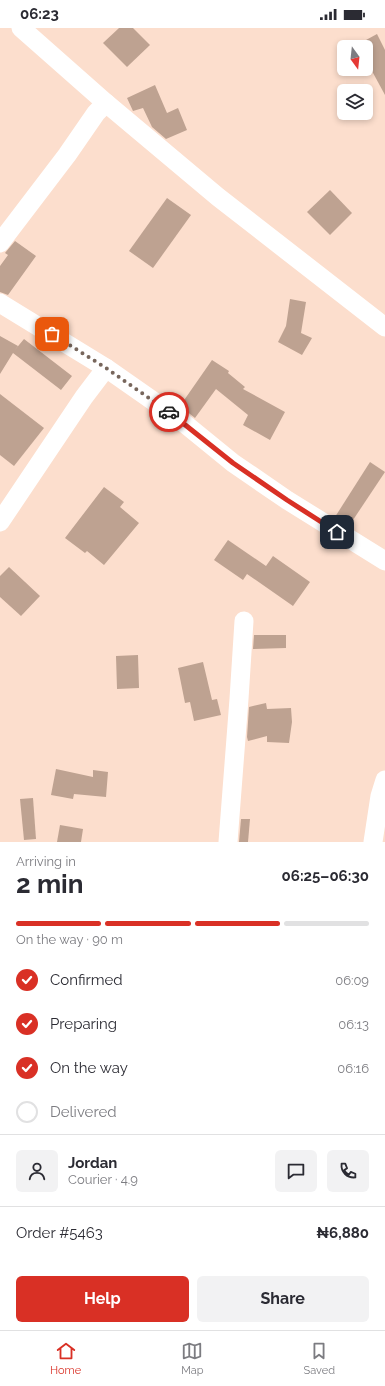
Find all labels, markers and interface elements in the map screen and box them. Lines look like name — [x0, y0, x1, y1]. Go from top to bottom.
text: 06:23 — [20, 5, 59, 23]
north arrow — [337, 40, 373, 76]
map controls — [337, 40, 373, 120]
button: layers — [337, 84, 373, 120]
pin — [35, 317, 69, 351]
icon: bag — [41, 323, 63, 345]
courier — [149, 392, 189, 432]
icon: car — [158, 401, 180, 423]
pin — [320, 515, 354, 549]
icon: home — [326, 521, 348, 543]
text: Arriving in — [16, 854, 76, 869]
text: 06:25–06:30 — [282, 867, 369, 885]
text: 2 min — [16, 869, 83, 899]
text: On the way · 90 m — [16, 932, 123, 947]
icon: check — [16, 969, 38, 991]
text: Confirmed — [50, 971, 123, 989]
text: 06:09 — [335, 973, 369, 988]
icon: check — [16, 1013, 38, 1035]
text: Preparing — [50, 1015, 117, 1033]
text: 06:13 — [338, 1017, 369, 1032]
icon: check — [16, 1057, 38, 1079]
text: On the way — [50, 1059, 128, 1077]
text: 06:16 — [337, 1061, 369, 1076]
text: Delivered — [50, 1103, 117, 1121]
button: person — [16, 1150, 58, 1192]
button: chat — [275, 1150, 317, 1192]
button: phone — [327, 1150, 369, 1192]
text: Jordan — [68, 1154, 117, 1172]
text: Courier · 4.9 — [68, 1172, 138, 1187]
text: Order #5463 — [16, 1224, 103, 1242]
text: ₦6,880 — [316, 1224, 369, 1242]
button: Help — [16, 1276, 189, 1322]
button: Share — [197, 1276, 369, 1322]
tab: Home — [50, 1340, 81, 1377]
tab: Map — [181, 1340, 204, 1377]
tab: Saved — [304, 1340, 335, 1377]

